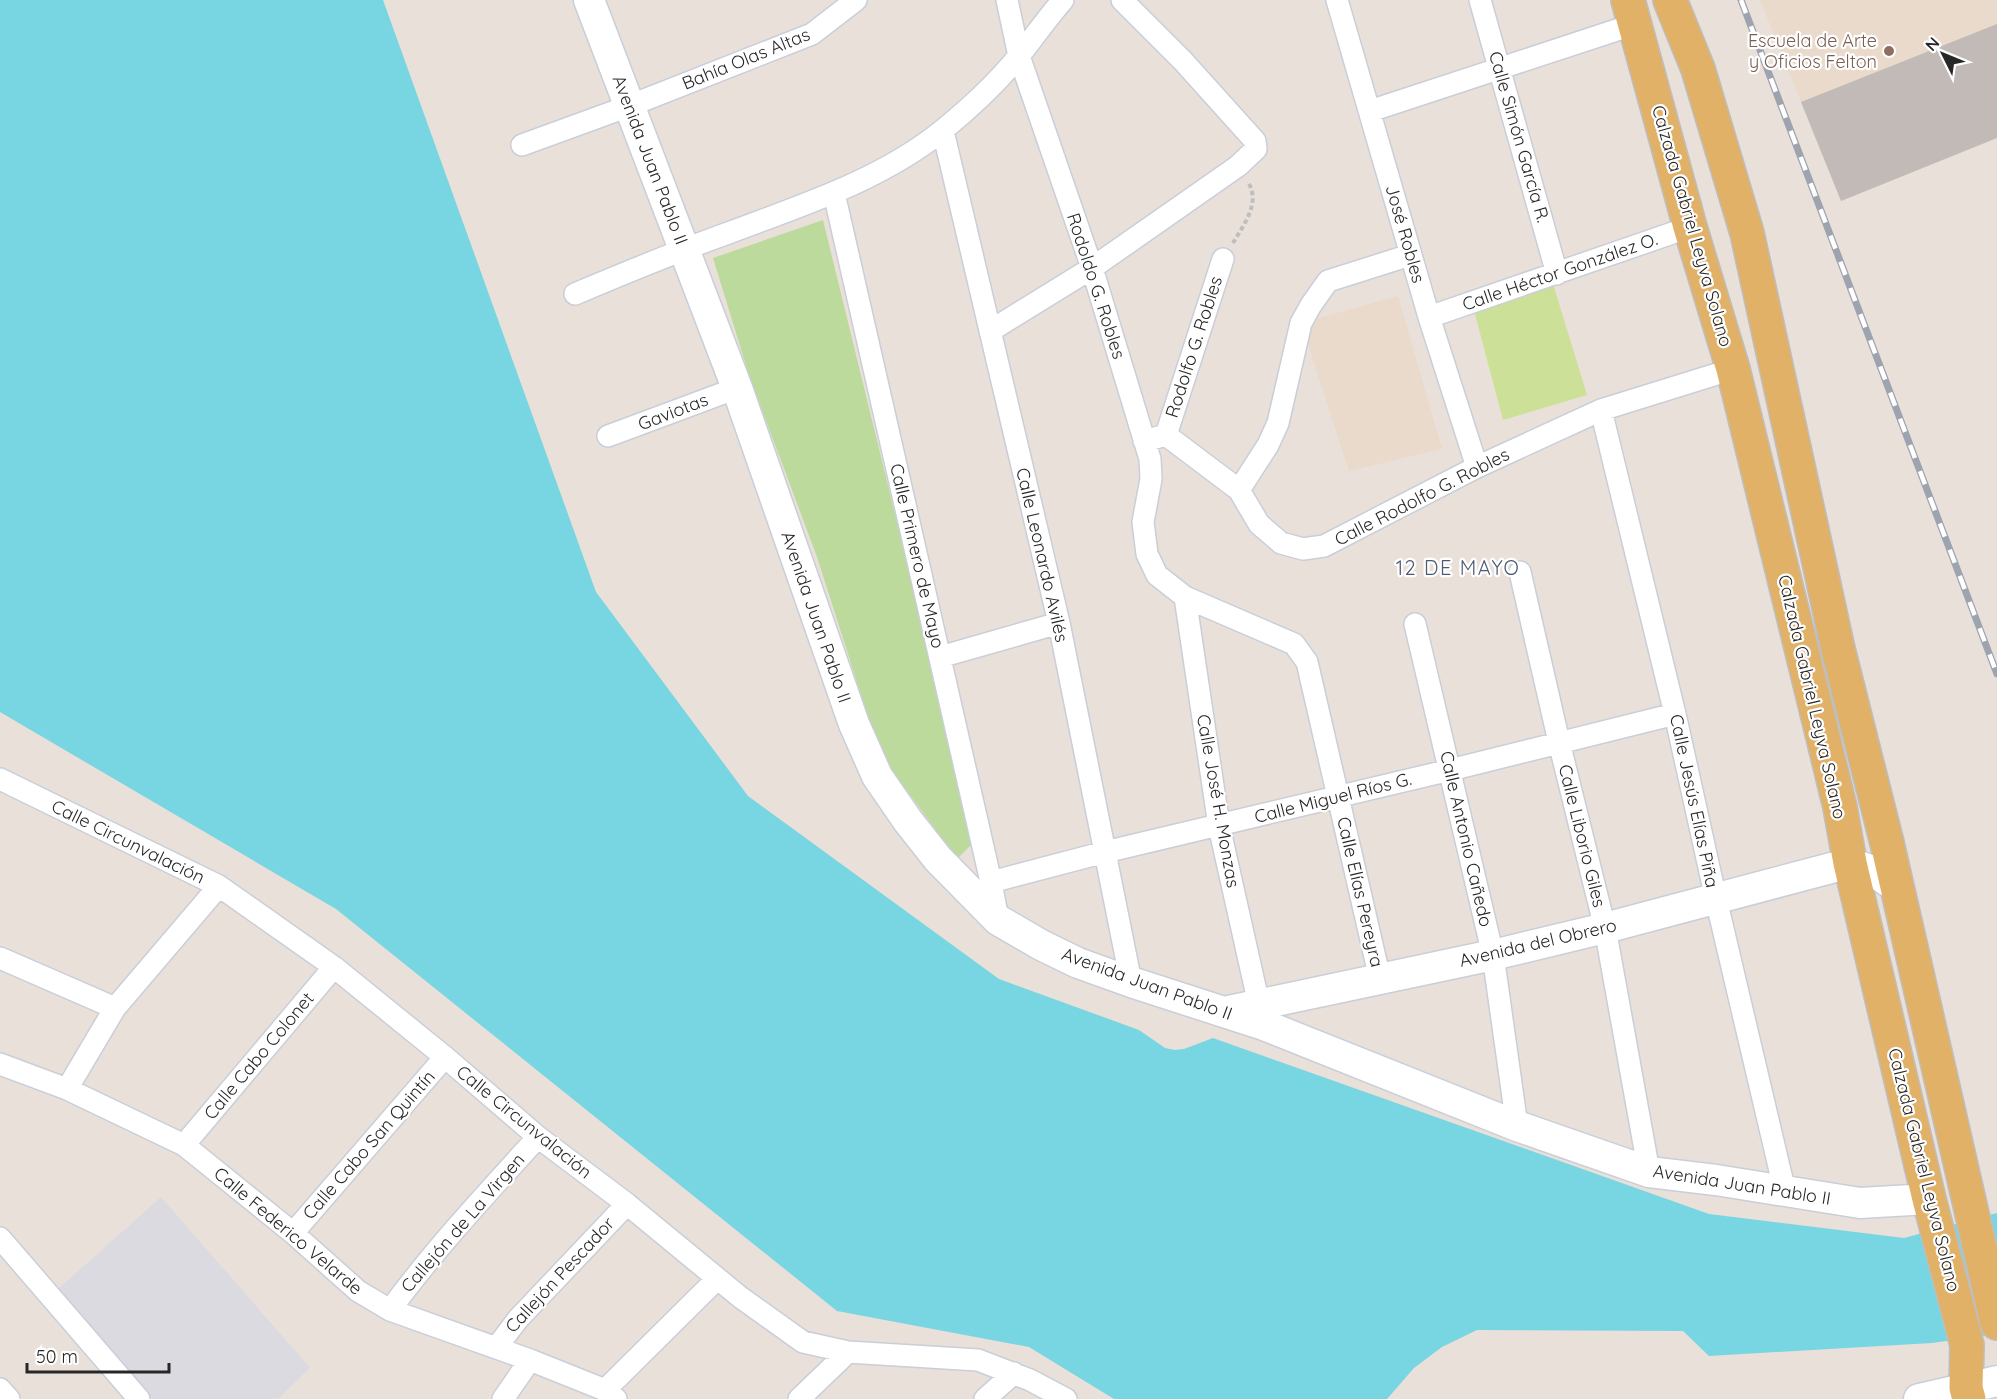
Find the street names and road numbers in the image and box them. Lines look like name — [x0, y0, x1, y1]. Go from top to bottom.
street label: Bahía Olas Altas — [678, 22, 813, 95]
street label: Calle Simón García R. — [1484, 49, 1555, 225]
street label: Avenida Juan Pablo II — [608, 72, 693, 248]
street label: Calzada Gabriel Leyva Solano — [1647, 102, 1738, 349]
street label: José Robles — [1381, 182, 1430, 286]
street label: Rodoldo G. Robles — [1062, 210, 1131, 362]
street label: Calle Héctor González O. — [1459, 227, 1661, 316]
street label: Rodolfo G. Robles — [1160, 273, 1227, 420]
street label: Gaviotas — [635, 388, 711, 435]
street label: Calle Rodolfo G. Robles — [1330, 442, 1513, 551]
street label: Calle Primero de Mayo — [885, 461, 950, 651]
street label: Calle Leonardo Avilés — [1011, 466, 1074, 644]
street label: Avenida Juan Pablo II — [776, 528, 857, 706]
street label: Calzada Gabriel Leyva Solano — [1773, 572, 1852, 821]
street label: Calle José H. Monzas — [1192, 712, 1245, 889]
street label: Calle Jesús Elías Piña — [1665, 712, 1724, 890]
street label: Calle Antonio Cañedo — [1435, 749, 1498, 929]
street label: Calle Liborio Giles — [1554, 762, 1611, 910]
street label: Calle Miguel Ríos G. — [1252, 767, 1414, 828]
street label: Calle Circunvalación — [48, 794, 209, 889]
street label: Calle Elías Pereyra — [1332, 815, 1389, 969]
street label: Avenida del Obrero — [1457, 913, 1619, 972]
street label: Avenida Juan Pablo II — [1059, 942, 1236, 1025]
street label: Calle Cabo Colonet — [199, 987, 319, 1124]
street label: Calzada Gabriel Leyva Solano — [1883, 1046, 1966, 1294]
street label: Calle Circunvalación — [452, 1060, 597, 1183]
street label: Calle Cabo San Quintín — [297, 1065, 440, 1224]
street label: Callejón de La Virgen — [396, 1148, 529, 1297]
street label: Avenida Juan Pablo II — [1652, 1159, 1833, 1210]
street label: Calle Federico Velarde — [209, 1162, 367, 1300]
street label: Callejón Pescador — [500, 1212, 619, 1337]

